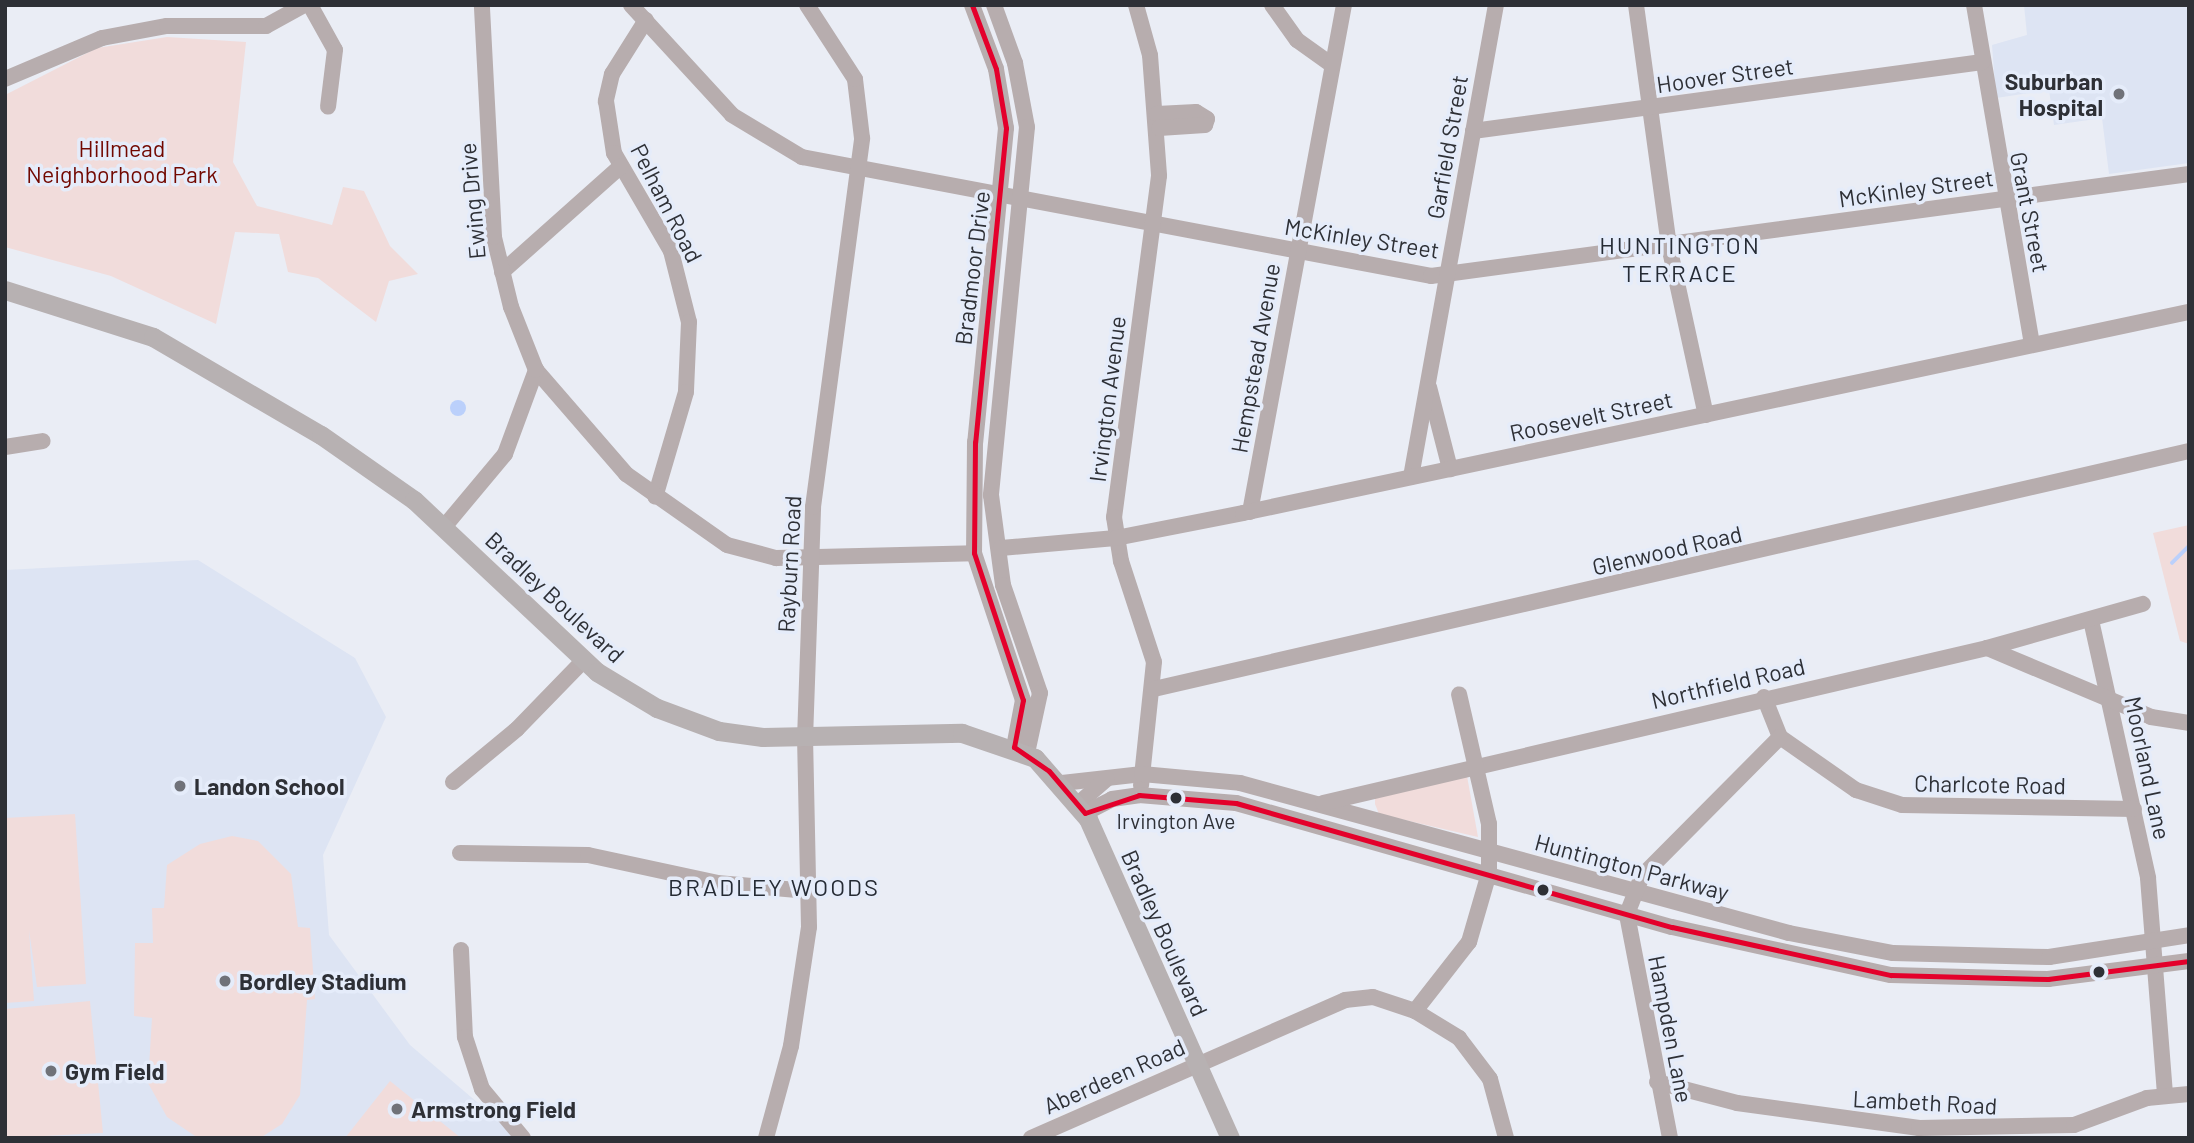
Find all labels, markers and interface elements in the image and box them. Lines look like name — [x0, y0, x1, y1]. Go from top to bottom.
street label: Hoover Street — [1655, 52, 1795, 98]
place label: Suburban Hospital — [2005, 67, 2103, 121]
street label: Garfield Street — [1421, 73, 1473, 221]
marker: Suburban Hospital — [2109, 84, 2129, 104]
park label: Hillmead Neighborhood Park — [26, 134, 218, 188]
street label: Pelham Road — [625, 139, 709, 267]
street label: Ewing Drive — [453, 142, 491, 260]
street label: Grant Street — [2005, 149, 2055, 275]
street label: McKinley Street — [1837, 163, 1995, 213]
street label: Bradmoor Drive — [949, 189, 995, 347]
street label: McKinley Street — [1283, 212, 1441, 264]
district label: HUNTINGTON TERRACE — [1600, 231, 1760, 287]
street label: Hempstead Avenue — [1225, 261, 1285, 455]
street label: Irvington Avenue — [1083, 314, 1131, 484]
street label: Roosevelt Street — [1507, 385, 1675, 447]
street label: Rayburn Road — [772, 495, 806, 633]
street label: Glenwood Road — [1589, 519, 1745, 581]
street label: Bradley Boulevard — [480, 526, 630, 668]
street label: Northfield Road — [1648, 652, 1808, 714]
street label: Moorland Lane — [2119, 694, 2177, 842]
street label: Charlcote Road — [1914, 769, 2066, 799]
place label: Landon School — [194, 772, 345, 800]
marker: Landon School — [172, 778, 188, 794]
marker: Irvington Ave — [1169, 791, 1183, 805]
place label: Irvington Ave — [1117, 808, 1235, 834]
street label: Huntington Parkway — [1532, 828, 1732, 906]
street label: Bradley Boulevard — [1116, 845, 1214, 1021]
district label: BRADLEY WOODS — [670, 873, 878, 901]
unlabelled marker — [1536, 883, 1550, 897]
street label: Hampden Lane — [1643, 953, 1699, 1105]
unlabelled marker — [2092, 965, 2106, 979]
place label: Bordley Stadium — [239, 967, 407, 995]
marker: Bordley Stadium — [217, 973, 233, 989]
street label: Aberdeen Road — [1039, 1033, 1189, 1119]
place label: Gym Field — [65, 1057, 164, 1085]
marker: Gym Field — [43, 1063, 59, 1079]
street label: Lambeth Road — [1852, 1084, 1998, 1120]
place label: Armstrong Field — [411, 1095, 576, 1123]
marker: Armstrong Field — [389, 1101, 405, 1117]

